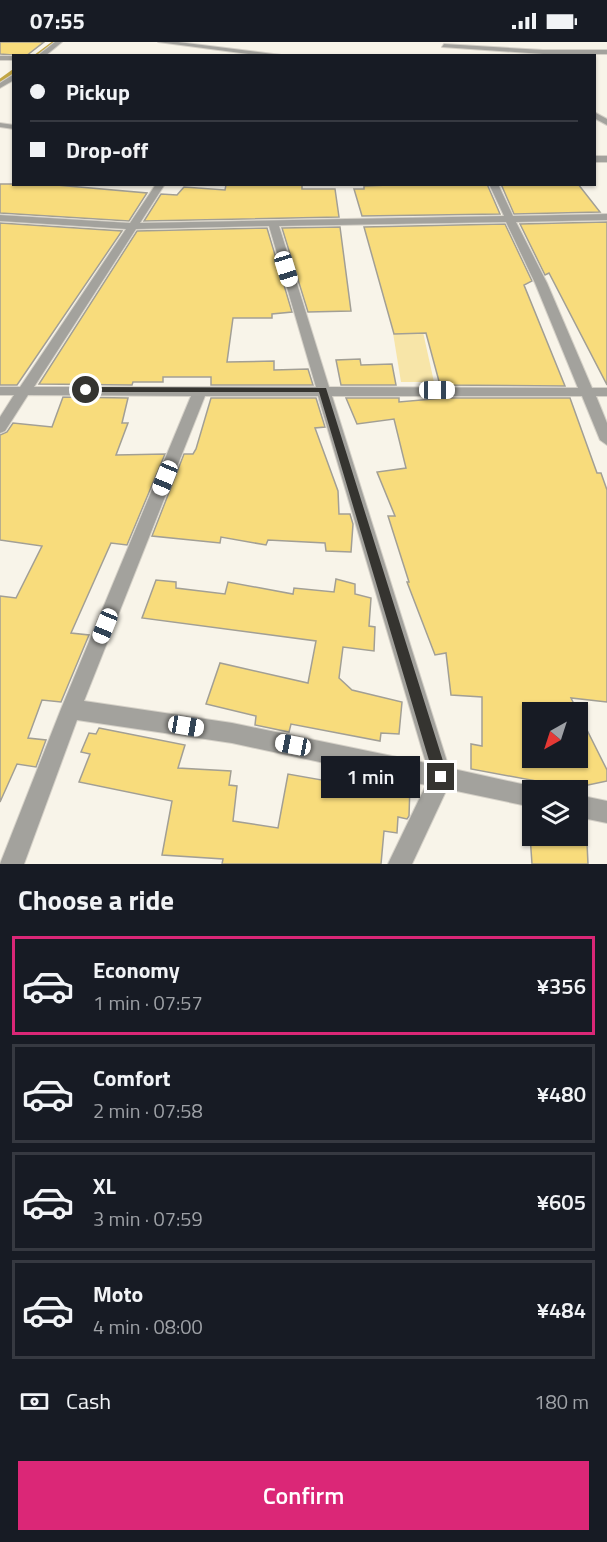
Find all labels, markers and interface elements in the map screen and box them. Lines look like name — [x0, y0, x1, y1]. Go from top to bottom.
text: 07:55 — [30, 4, 85, 38]
text: Pickup — [66, 75, 130, 109]
text: Drop-off — [66, 133, 148, 167]
car — [272, 249, 300, 289]
route start — [72, 376, 99, 403]
car — [419, 381, 455, 399]
car — [150, 458, 180, 498]
car — [90, 606, 120, 646]
north arrow — [522, 702, 588, 768]
map controls — [522, 702, 588, 846]
car — [167, 714, 205, 738]
car — [274, 733, 312, 757]
callout: 1 min — [321, 756, 420, 798]
text: 1 min — [346, 761, 395, 792]
route end — [427, 763, 454, 790]
button: layers — [522, 780, 588, 846]
text: Choose a ride — [18, 879, 174, 920]
text: Economy — [93, 953, 180, 987]
icon: car — [21, 959, 75, 1013]
text: ¥356 — [537, 969, 586, 1003]
text: 1 min · 07:57 — [93, 987, 203, 1018]
text: Comfort — [93, 1061, 171, 1095]
icon: car — [21, 1067, 75, 1121]
text: ¥480 — [537, 1077, 586, 1111]
text: 2 min · 07:58 — [93, 1095, 203, 1126]
text: XL — [93, 1169, 116, 1203]
icon: car — [21, 1175, 75, 1229]
text: ¥605 — [537, 1185, 586, 1219]
text: 3 min · 07:59 — [93, 1203, 203, 1234]
text: Moto — [93, 1277, 143, 1311]
icon: car — [21, 1283, 75, 1337]
text: ¥484 — [537, 1293, 586, 1327]
text: 4 min · 08:00 — [93, 1311, 203, 1342]
text: Cash — [66, 1384, 111, 1418]
icon: cash — [18, 1385, 51, 1418]
text: 180 m — [534, 1386, 589, 1417]
button: Confirm — [18, 1461, 589, 1530]

